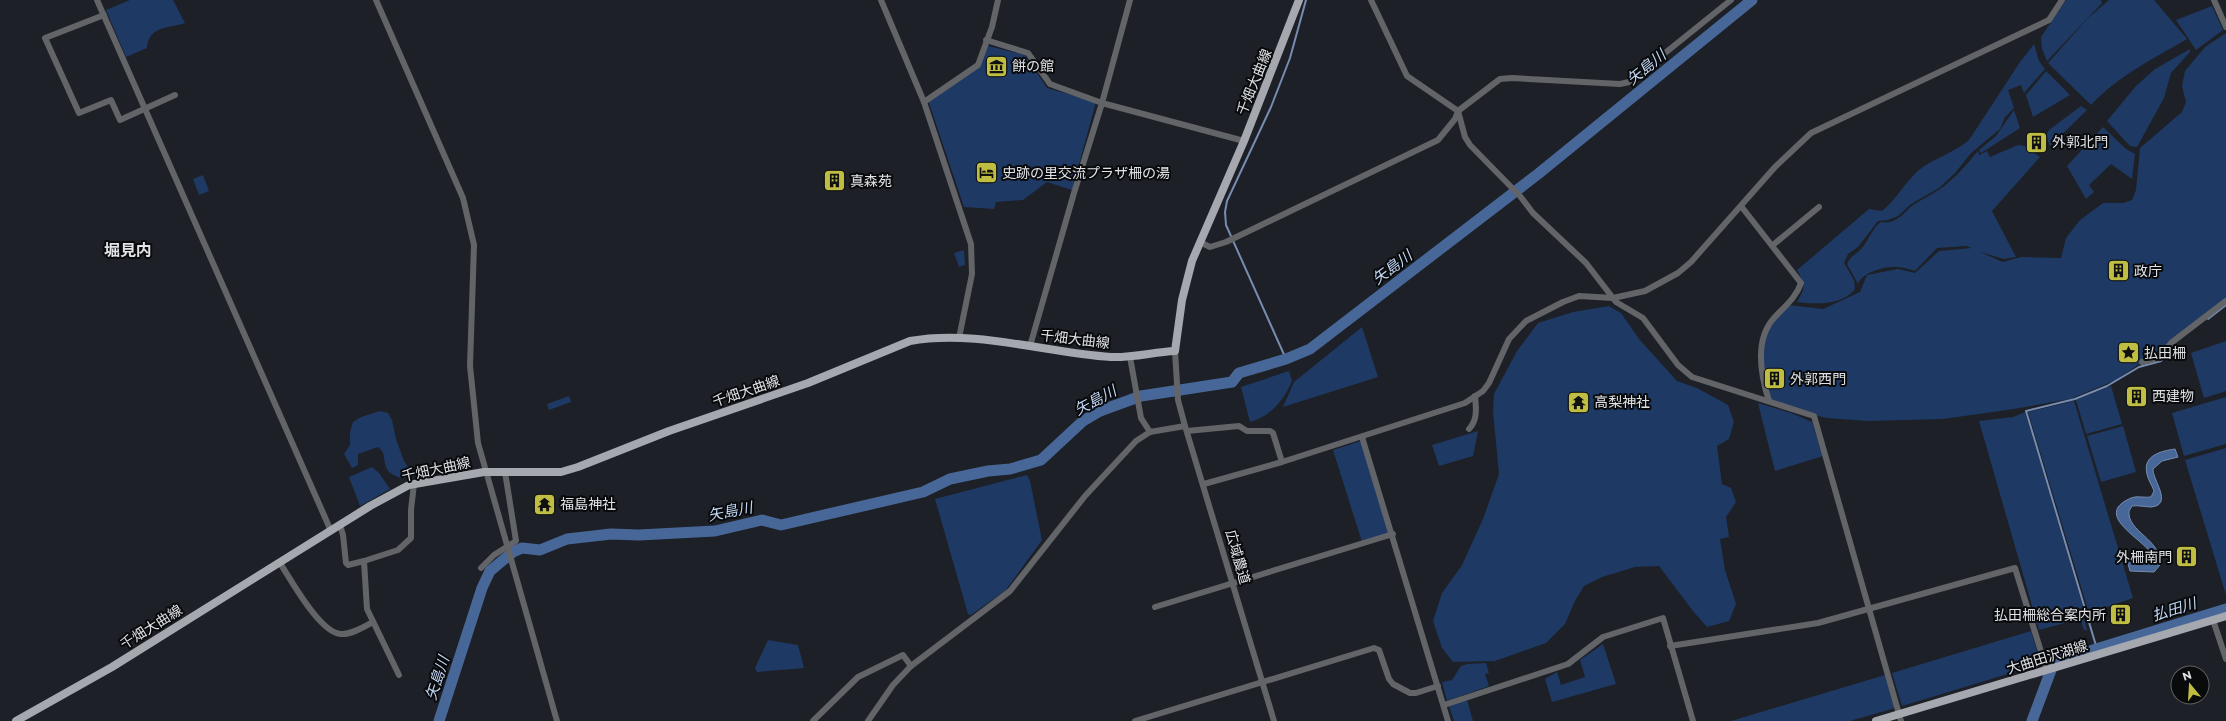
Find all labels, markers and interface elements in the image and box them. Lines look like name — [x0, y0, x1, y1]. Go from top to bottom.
water label: 矢島川 — [1623, 44, 1671, 89]
street label: 千畑大曲線 — [1233, 46, 1275, 118]
museum icon: 餅の館 — [984, 53, 1010, 79]
place label: 餅の館 — [1012, 57, 1054, 75]
building icon: 外郭北門 — [2024, 129, 2050, 155]
place label: 外郭北門 — [2052, 133, 2108, 151]
hotel icon: 史跡の里交流プラザ柵の湯 — [974, 160, 1000, 186]
place label: 史跡の里交流プラザ柵の湯 — [1002, 164, 1170, 182]
building icon: 真森苑 — [822, 168, 848, 194]
place label: 真森苑 — [850, 172, 892, 190]
district label: 堀見内 — [104, 241, 152, 260]
water label: 矢島川 — [1368, 245, 1417, 288]
building icon: 政庁 — [2106, 258, 2132, 284]
place label: 政庁 — [2134, 262, 2162, 280]
street label: 千畑大曲線 — [1039, 326, 1111, 352]
place icon: 払田柵 — [2115, 340, 2141, 366]
place label: 払田柵 — [2144, 344, 2186, 362]
building icon: 外郭西門 — [1762, 366, 1788, 392]
place label: 外郭西門 — [1790, 370, 1846, 388]
street label: 千畑大曲線 — [710, 371, 782, 411]
water label: 矢島川 — [1071, 380, 1121, 419]
building icon: 西建物 — [2124, 383, 2150, 409]
place label: 西建物 — [2152, 387, 2194, 405]
temple icon: 高梨神社 — [1566, 389, 1592, 415]
place label: 高梨神社 — [1594, 393, 1650, 411]
street label: 千畑大曲線 — [400, 453, 472, 485]
temple icon: 福島神社 — [532, 491, 558, 517]
place label: 福島神社 — [560, 495, 616, 513]
water label: 矢島川 — [706, 497, 756, 525]
street label: 広域農道 — [1222, 528, 1254, 586]
building icon: 外柵南門 — [2174, 544, 2200, 570]
place label: 外柵南門 — [2116, 548, 2172, 566]
water label: 払田川 — [2150, 593, 2200, 625]
street label: 千畑大曲線 — [117, 601, 185, 653]
building icon: 払田柵総合案内所 — [2108, 602, 2134, 628]
place label: 払田柵総合案内所 — [1994, 606, 2106, 624]
street label: 大曲田沢湖線 — [2004, 636, 2090, 678]
water label: 矢島川 — [421, 652, 454, 702]
north arrow — [2170, 665, 2210, 705]
text: N — [2181, 667, 2193, 684]

